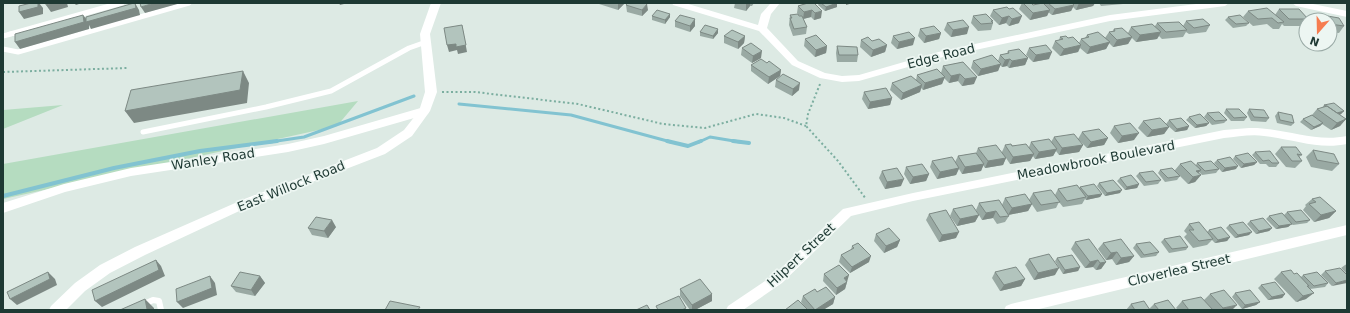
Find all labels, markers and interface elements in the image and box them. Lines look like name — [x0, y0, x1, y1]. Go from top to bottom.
north arrow — [1298, 12, 1338, 52]
text: N — [1308, 33, 1321, 49]
street label: Edge Road — [905, 40, 977, 72]
street label: Meadowbrook Boulevard — [1016, 137, 1176, 183]
street label: Wanley Road — [170, 145, 256, 173]
street label: East Willock Road — [235, 158, 347, 214]
street label: Hilpert Street — [764, 220, 838, 290]
street label: Cloverlea Street — [1126, 251, 1232, 289]

